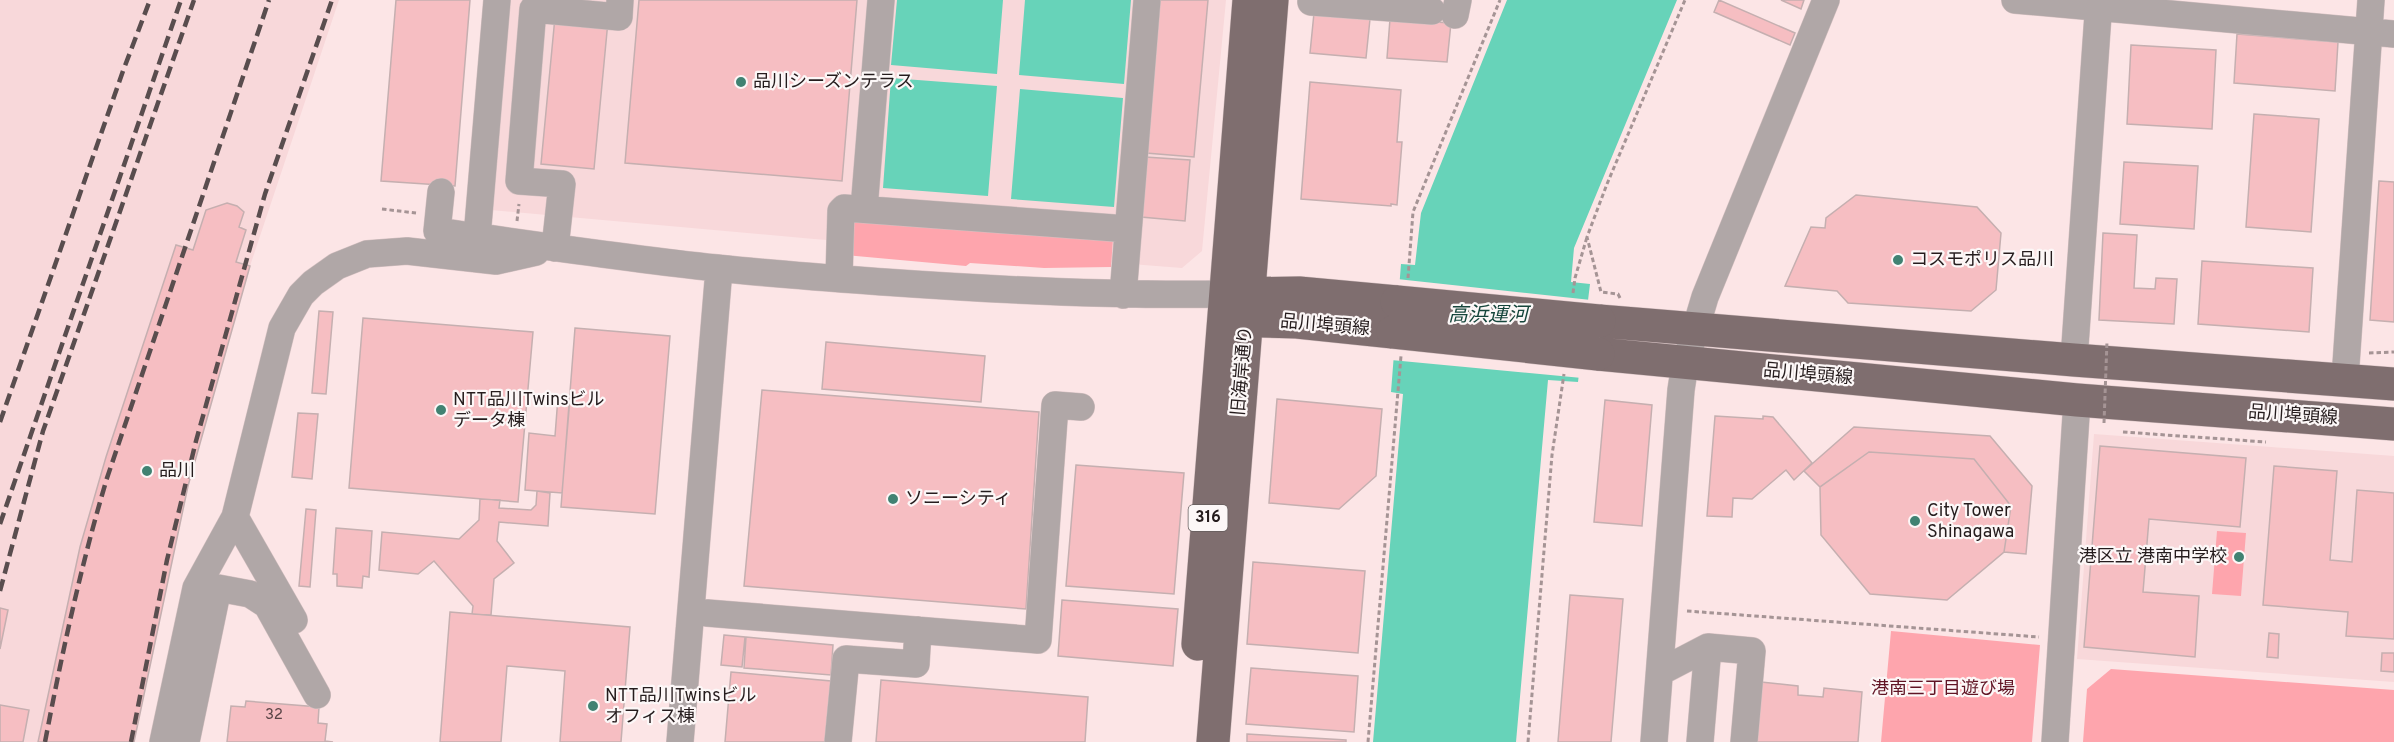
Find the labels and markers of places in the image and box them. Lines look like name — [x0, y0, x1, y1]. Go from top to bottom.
place label: 品川シーズンテラス — [753, 71, 914, 94]
marker: 品川シーズンテラス — [734, 75, 748, 89]
place label: コスモポリス品川 — [1910, 249, 2054, 272]
marker: コスモポリス品川 — [1891, 253, 1905, 267]
place label: NTT品川Twinsビル データ棟 — [453, 389, 605, 433]
marker: NTT品川Twinsビル データ棟 — [434, 403, 448, 417]
place label: 品川 — [159, 460, 195, 483]
marker: 品川 — [140, 464, 154, 478]
place label: ソニーシティ — [905, 488, 1012, 511]
marker: ソニーシティ — [886, 492, 900, 506]
place label: City Tower Shinagawa — [1927, 500, 2014, 544]
marker: City Tower Shinagawa — [1908, 514, 1922, 528]
place label: 港区立 港南中学校 — [2079, 546, 2227, 569]
marker: 港区立 港南中学校 — [2232, 550, 2246, 564]
place label: NTT品川Twinsビル オフィス棟 — [605, 685, 757, 729]
marker: NTT品川Twinsビル オフィス棟 — [586, 699, 600, 713]

